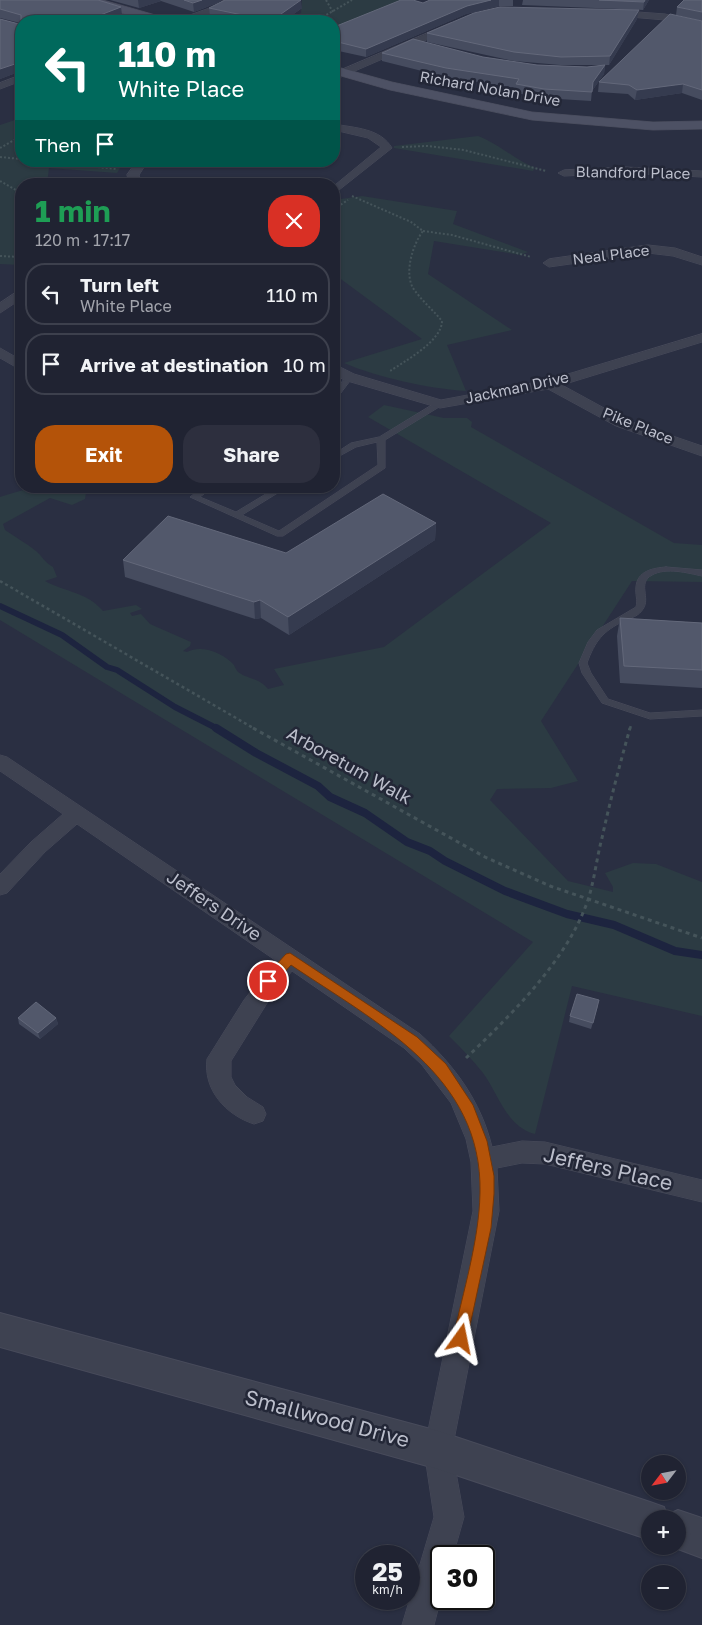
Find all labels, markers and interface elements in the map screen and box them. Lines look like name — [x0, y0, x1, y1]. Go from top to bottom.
text: 110 m — [118, 33, 216, 75]
icon: left — [35, 35, 100, 100]
street label: Richard Nolan Drive — [418, 67, 562, 109]
text: White Place — [118, 75, 244, 102]
icon: arrive — [91, 130, 119, 158]
text: Then — [35, 133, 81, 156]
street label: Blandford Place — [575, 162, 691, 182]
text: 1 min — [35, 193, 111, 229]
button: close — [268, 195, 320, 247]
text: 120 m · 17:17 — [35, 230, 130, 250]
street label: Neal Place — [572, 240, 651, 268]
text: Turn left — [80, 273, 159, 296]
icon: left — [37, 280, 65, 308]
text: 110 m — [266, 283, 318, 306]
text: White Place — [80, 296, 172, 316]
icon: arrive — [37, 350, 65, 378]
text: Arrive at destination — [80, 353, 268, 376]
text: 10 m — [283, 353, 326, 376]
street label: Jackman Drive — [463, 367, 570, 407]
street label: Pike Place — [600, 403, 677, 447]
button: Exit — [35, 425, 173, 483]
button: Share — [183, 425, 320, 483]
street label: Arboretum Walk — [283, 722, 416, 809]
street label: Jeffers Drive — [163, 865, 266, 945]
pin — [247, 960, 289, 1002]
icon: arrive — [254, 967, 282, 995]
street label: Jeffers Place — [541, 1141, 675, 1196]
position arrow — [434, 1312, 486, 1364]
street label: Smallwood Drive — [242, 1384, 412, 1453]
north arrow — [641, 1455, 686, 1500]
map controls — [641, 1455, 686, 1610]
button: + — [641, 1510, 686, 1555]
speed limit sign: 30 — [430, 1545, 495, 1610]
text: 25 — [372, 1556, 403, 1587]
button: − — [641, 1565, 686, 1610]
text: km/h — [372, 1582, 403, 1597]

